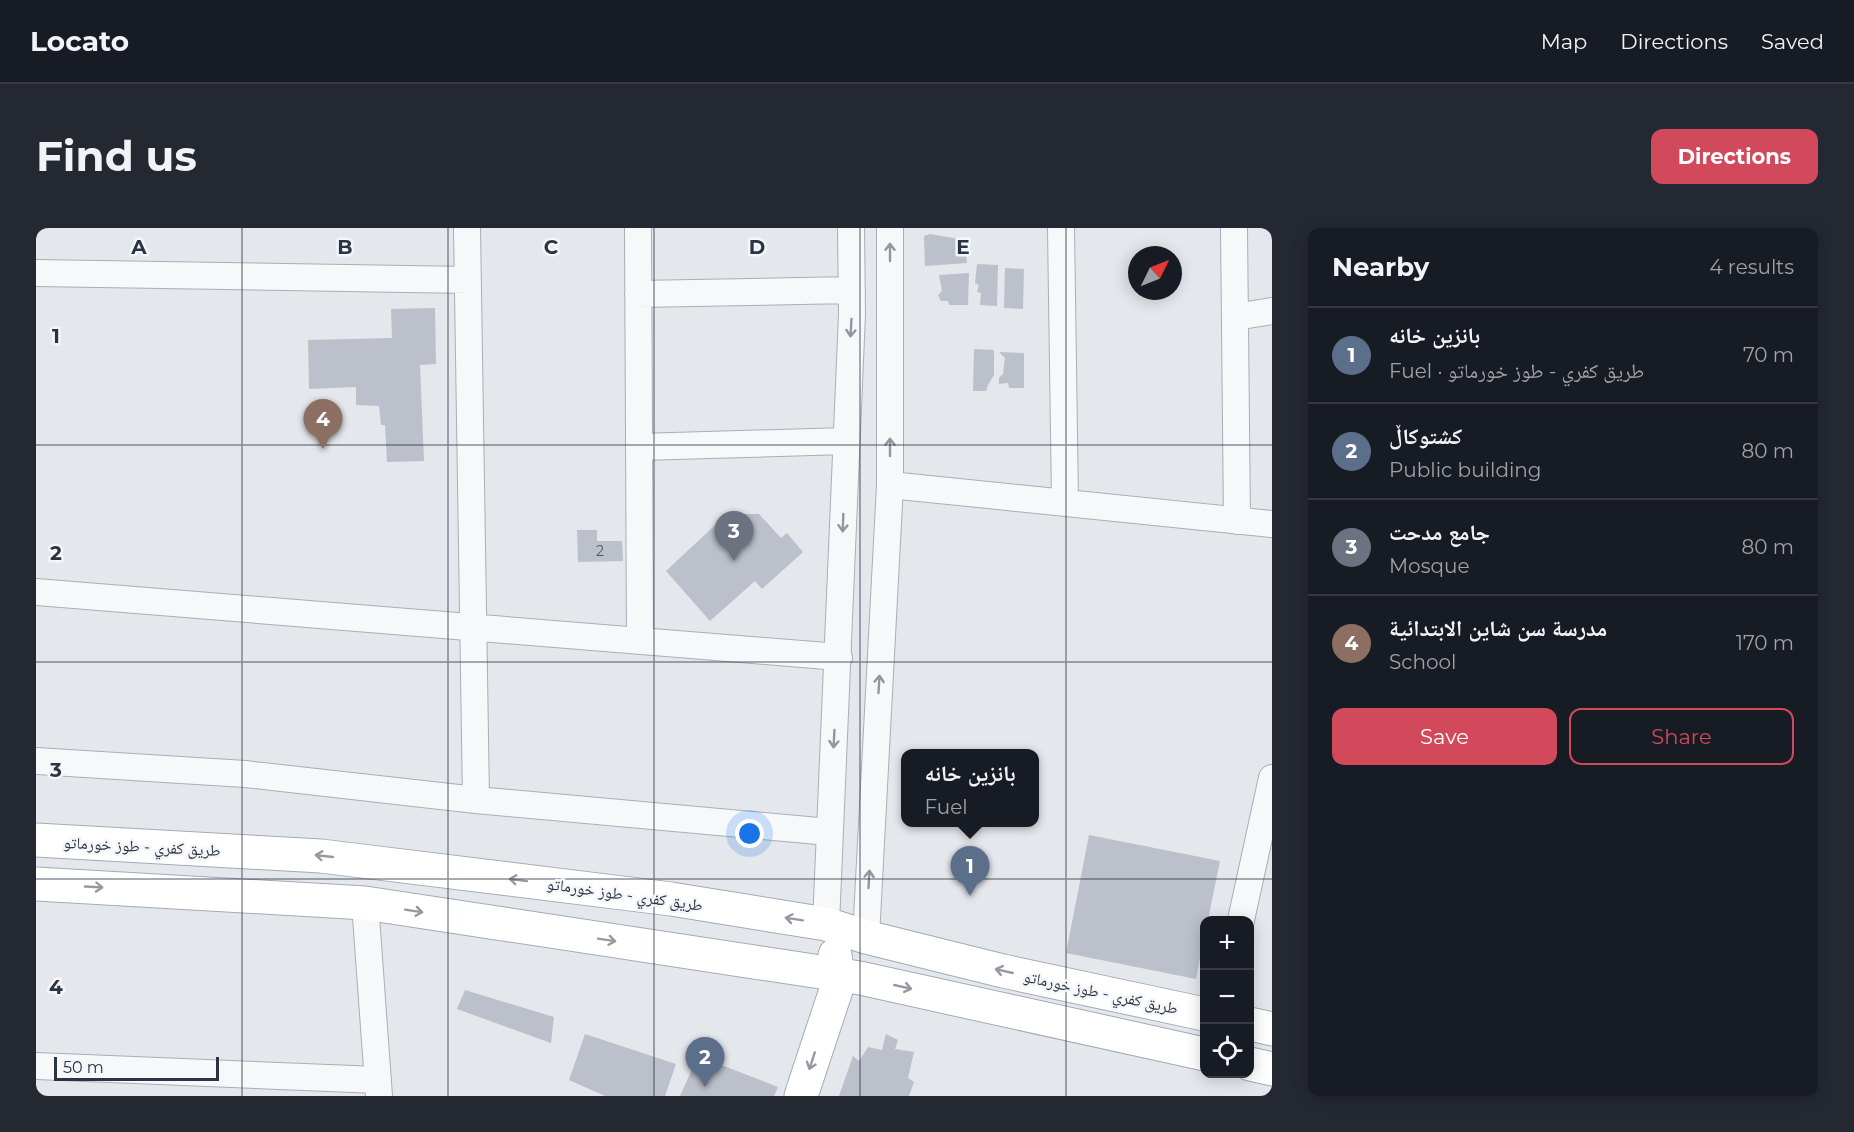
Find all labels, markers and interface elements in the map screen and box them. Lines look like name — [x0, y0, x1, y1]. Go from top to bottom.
text: Locato — [30, 24, 129, 58]
text: Map — [1541, 29, 1587, 54]
text: Directions — [1620, 29, 1728, 54]
text: Saved — [1761, 29, 1824, 54]
button: Directions — [1651, 129, 1818, 184]
text: Find us — [36, 130, 197, 182]
text: A — [130, 235, 147, 259]
text: B — [337, 235, 353, 259]
text: C — [544, 235, 559, 259]
text: D — [749, 235, 765, 259]
text: E — [956, 235, 970, 259]
one-way arrow — [884, 243, 896, 263]
north arrow — [1128, 246, 1182, 300]
text: Nearby — [1332, 251, 1429, 283]
text: 4 results — [1709, 255, 1794, 279]
one-way arrow — [846, 318, 857, 338]
text: بانزين خانه — [1389, 322, 1480, 349]
text: 1 — [52, 324, 60, 348]
text: 1 — [1348, 343, 1355, 367]
text: 70 m — [1743, 343, 1794, 367]
text: Fuel · طريق كفري - طوز خورماتو — [1389, 359, 1644, 383]
pin: 4 — [304, 400, 342, 449]
text: کشتوکاڵ — [1389, 423, 1462, 450]
one-way arrow — [884, 438, 896, 458]
text: 2 — [1346, 439, 1357, 463]
text: 80 m — [1742, 439, 1794, 463]
text: Public building — [1389, 458, 1542, 482]
pin: 3 — [714, 512, 754, 561]
one-way arrow — [838, 513, 849, 533]
text: جامع مدحت — [1389, 519, 1490, 546]
text: 3 — [1346, 535, 1357, 559]
text: 80 m — [1742, 535, 1794, 559]
text: 2 — [50, 541, 62, 565]
house number: 2 — [596, 542, 604, 560]
text: Mosque — [1389, 554, 1469, 578]
text: مدرسة سن شاين الابتدائية — [1389, 615, 1607, 642]
text: 4 — [1345, 631, 1358, 655]
text: 170 m — [1736, 631, 1794, 655]
text: School — [1389, 650, 1456, 674]
one-way arrow — [874, 674, 885, 694]
button: Save — [1332, 708, 1557, 765]
button: Share — [1569, 708, 1794, 765]
one-way arrow — [828, 729, 839, 749]
popup — [901, 749, 1039, 827]
text: 3 — [49, 758, 62, 782]
text: بانزين خانه — [925, 760, 1016, 787]
text: Fuel — [925, 795, 968, 819]
your location — [735, 819, 764, 848]
street label: طريق كفري - طوز خورماتو — [63, 833, 221, 863]
pin: 1 — [950, 846, 990, 896]
one-way arrow — [315, 850, 335, 861]
one-way arrow — [864, 869, 875, 889]
one-way arrow — [508, 874, 528, 885]
street label: طريق كفري - طوز خورماتو — [545, 874, 704, 918]
one-way arrow — [84, 882, 104, 893]
one-way arrow — [404, 905, 424, 916]
one-way arrow — [785, 913, 804, 924]
map controls — [1200, 916, 1254, 1078]
button: + — [1200, 916, 1254, 970]
one-way arrow — [597, 935, 616, 946]
one-way arrow — [994, 965, 1014, 976]
street label: طريق كفري - طوز خورماتو — [1021, 967, 1180, 1021]
button: − — [1200, 970, 1254, 1024]
text: 4 — [49, 975, 63, 999]
one-way arrow — [894, 982, 913, 994]
button: locate — [1200, 1024, 1254, 1078]
pin: 2 — [686, 1038, 724, 1087]
one-way arrow — [806, 1051, 817, 1070]
scale bar — [54, 1054, 219, 1082]
text: 50 m — [63, 1058, 104, 1077]

